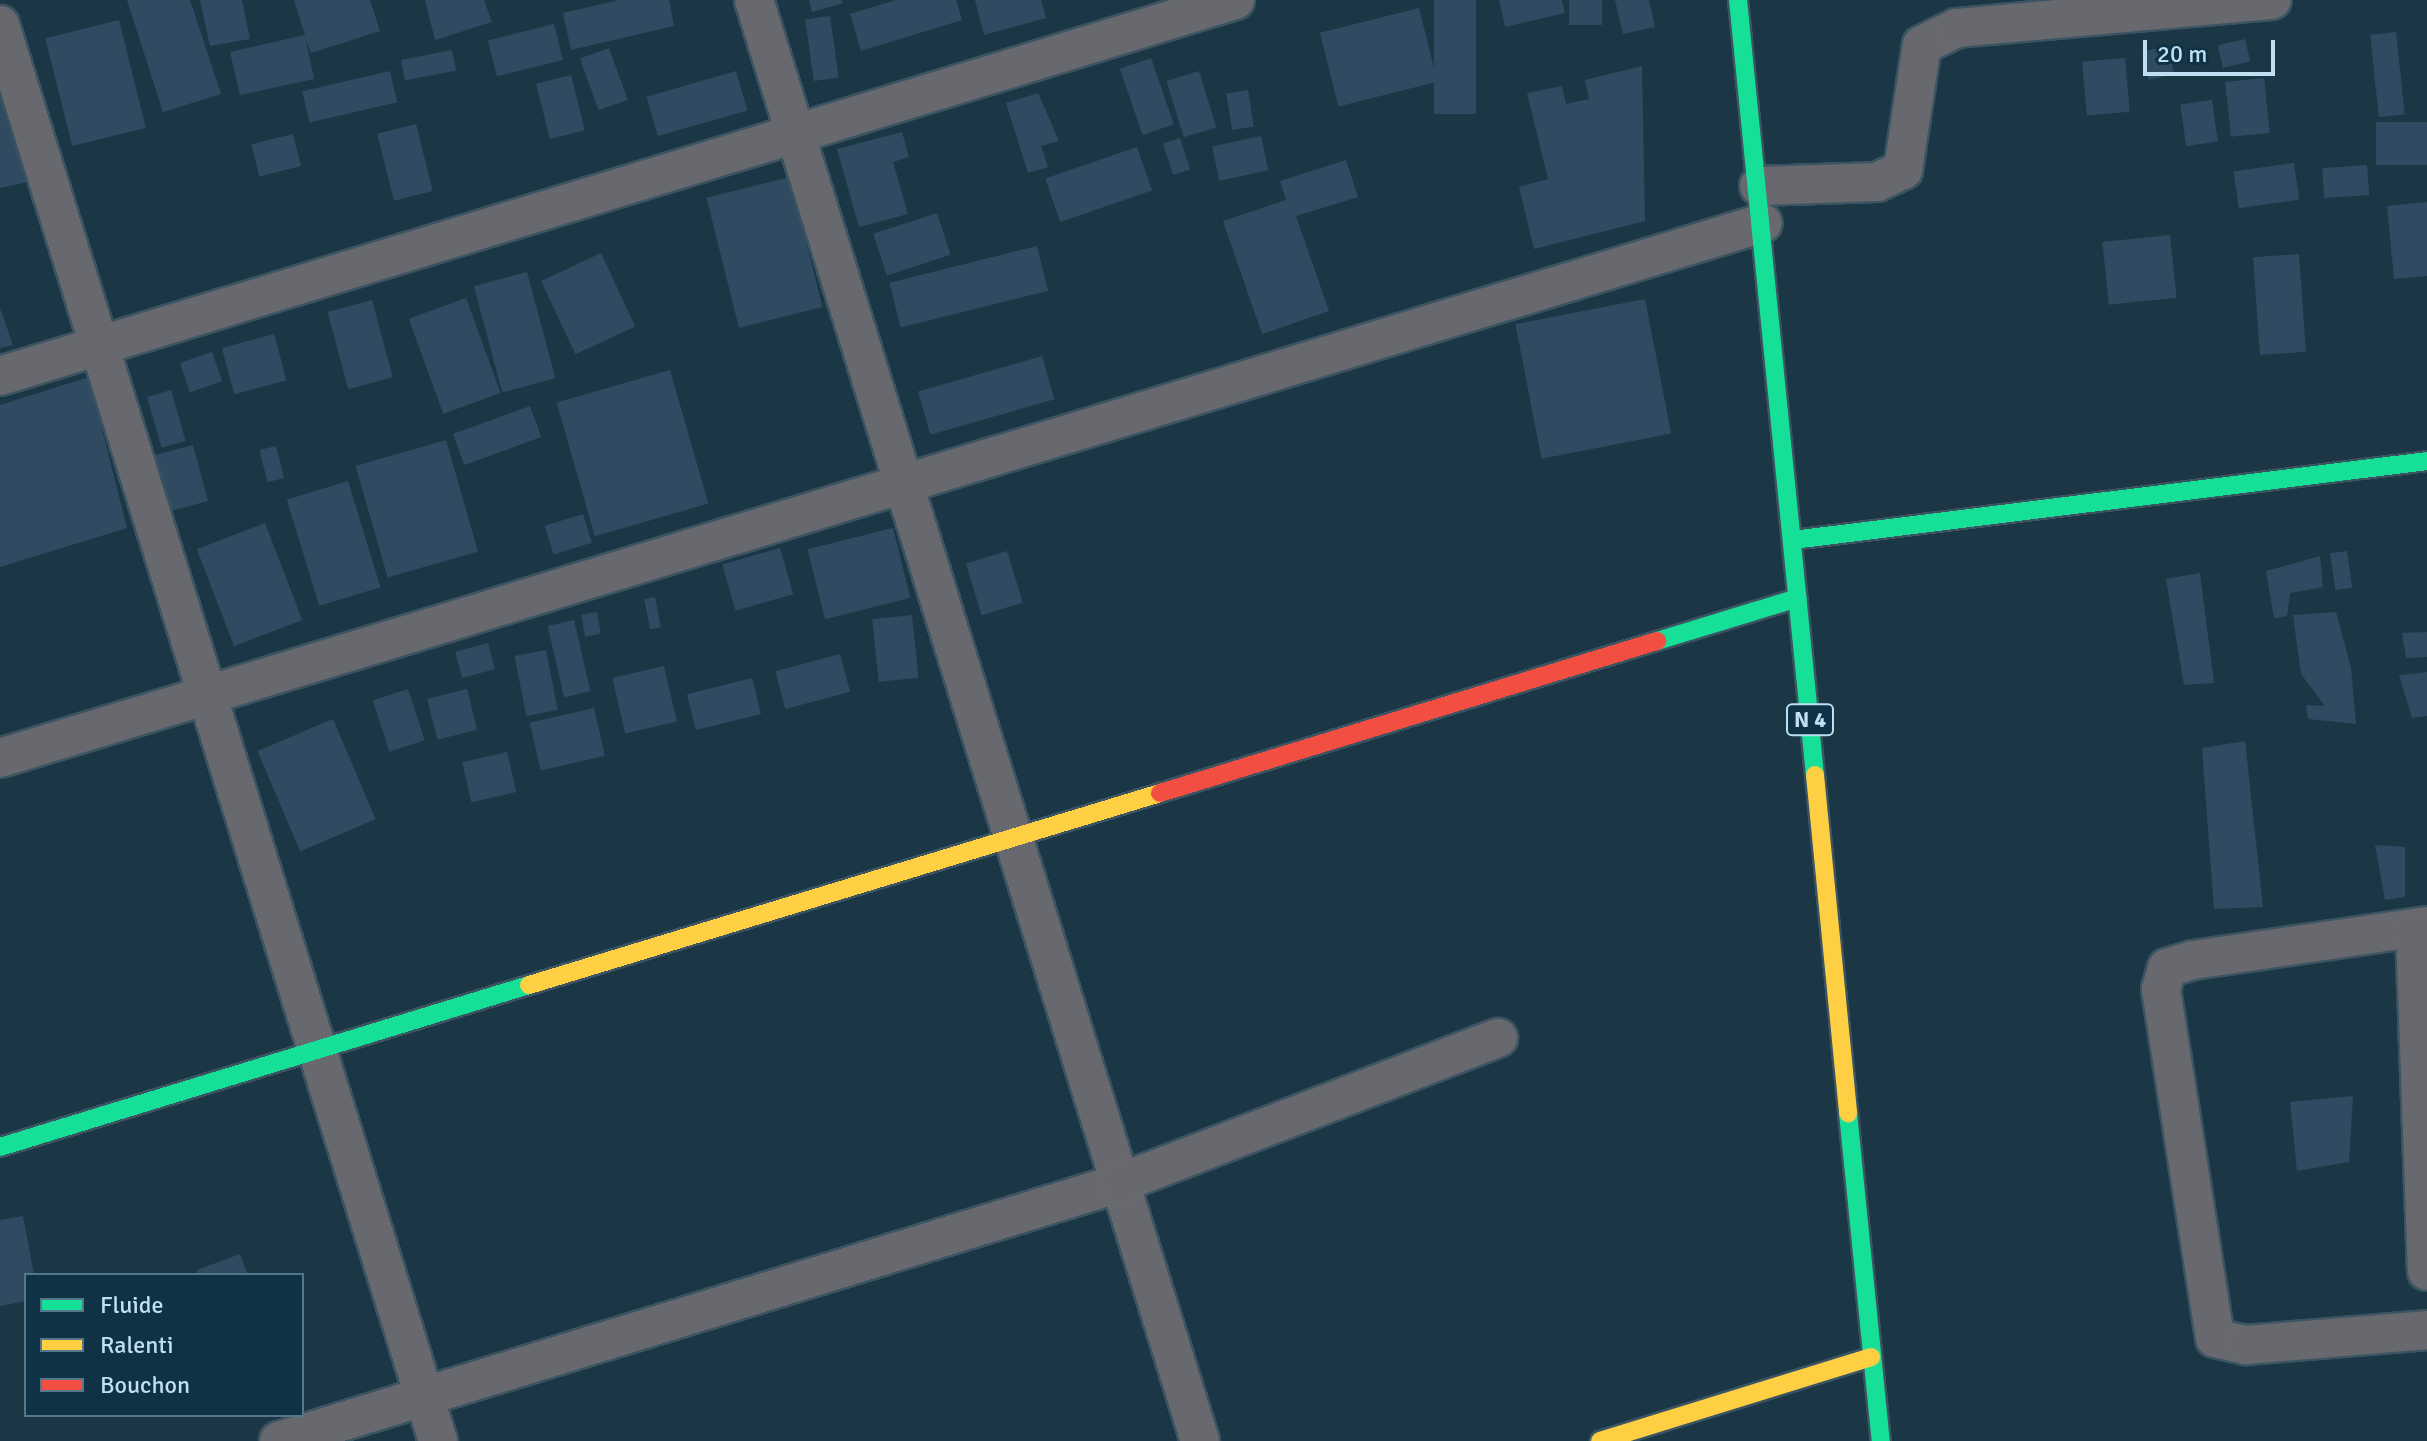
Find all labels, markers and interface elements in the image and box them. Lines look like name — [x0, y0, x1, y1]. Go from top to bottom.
scale bar — [2147, 24, 2279, 74]
text: 20 m — [2157, 39, 2207, 69]
road number: N 4 — [1784, 702, 1836, 738]
legend — [24, 1273, 304, 1417]
text: Fluide — [100, 1290, 164, 1320]
text: Ralenti — [100, 1330, 173, 1360]
text: Bouchon — [100, 1370, 190, 1400]

